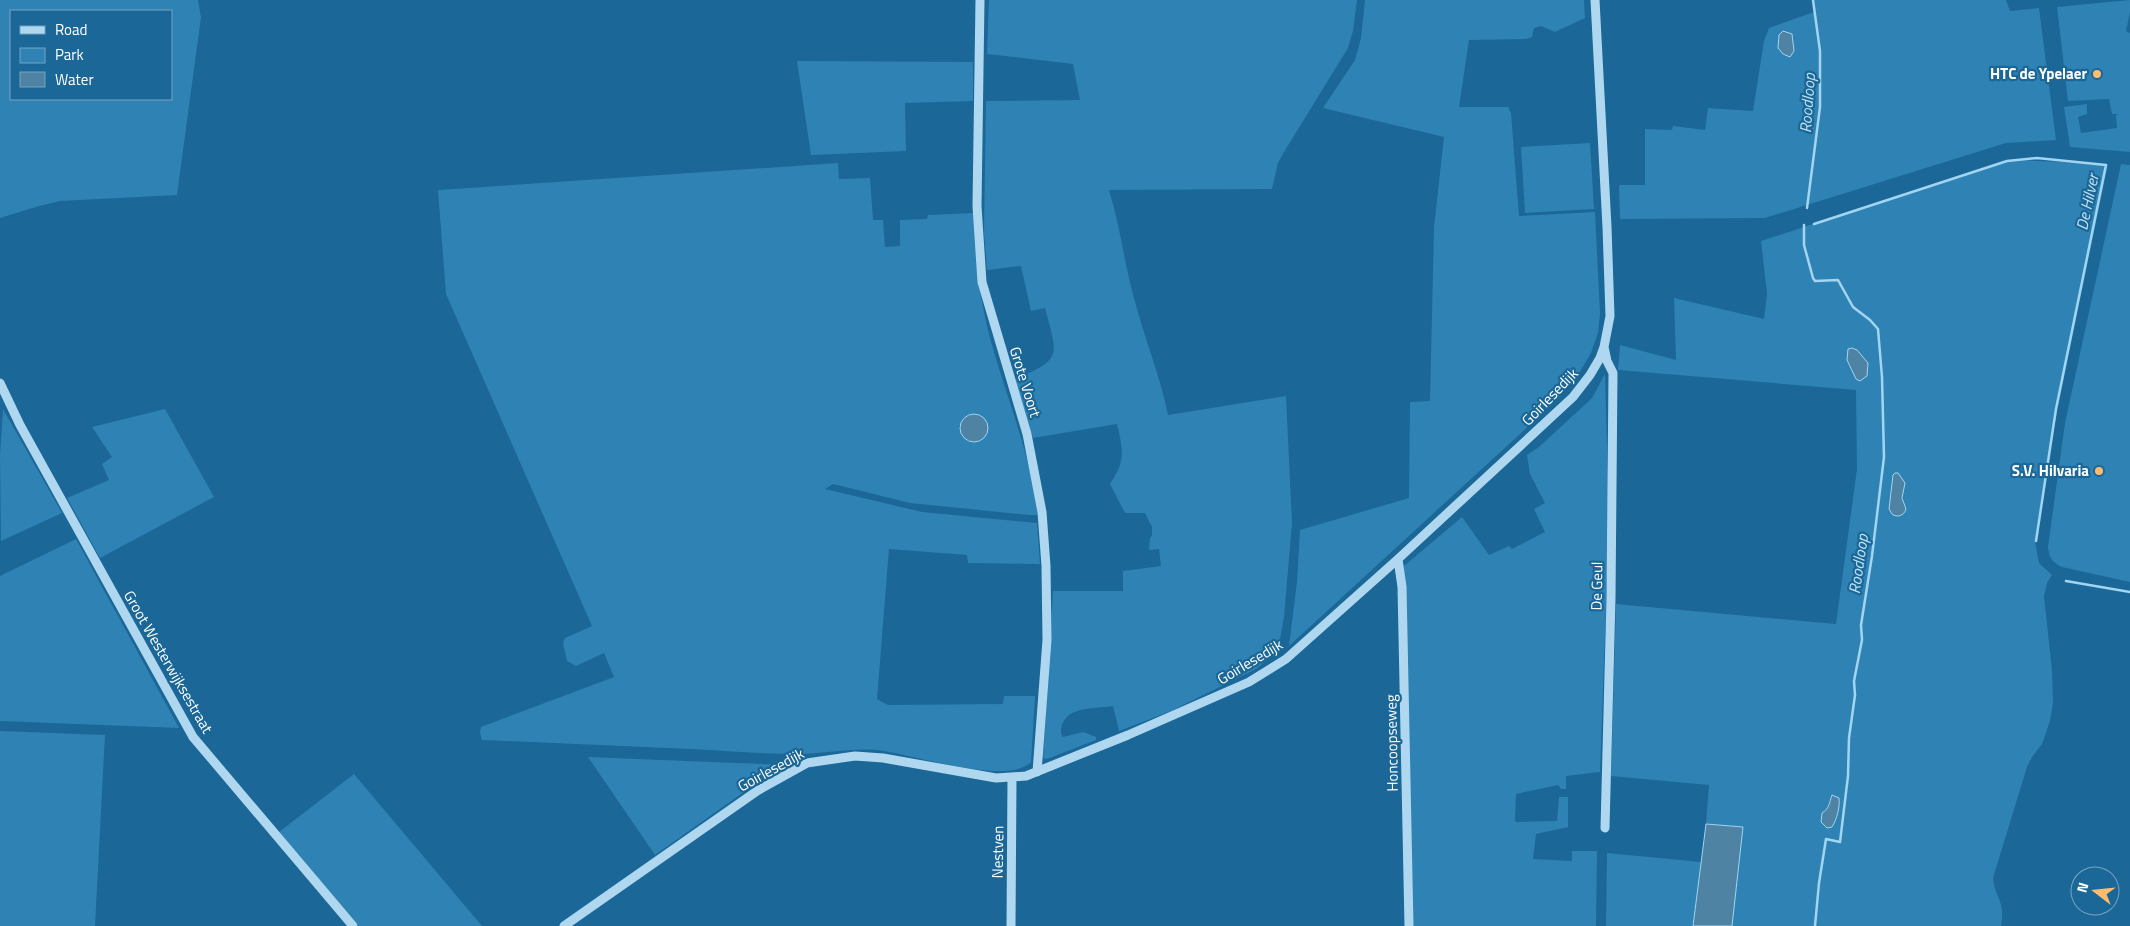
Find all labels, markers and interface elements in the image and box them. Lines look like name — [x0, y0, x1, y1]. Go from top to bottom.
legend — [10, 10, 172, 100]
text: Road — [55, 18, 87, 41]
text: Park — [55, 43, 84, 66]
place label: HTC de Ypelaer — [1990, 62, 2087, 85]
text: Water — [55, 68, 94, 91]
marker: HTC de Ypelaer — [2091, 68, 2103, 80]
water label: Roodloop — [1793, 71, 1821, 134]
water label: De Hilver — [2069, 170, 2105, 232]
street label: Grote Voort — [1004, 344, 1047, 421]
street label: Goirlesedijk — [1516, 362, 1583, 431]
place label: S.V. Hilvaria — [2012, 459, 2089, 482]
marker: S.V. Hilvaria — [2093, 465, 2105, 477]
water label: Roodloop — [1842, 532, 1874, 595]
street label: De Geul — [1585, 561, 1608, 611]
street label: Groot Westerwijksestraat — [118, 586, 219, 738]
street label: Goirlesedijk — [1213, 633, 1287, 690]
street label: Honcoopseweg — [1379, 694, 1404, 792]
street label: Goirlesedijk — [733, 742, 808, 797]
street label: Nestven — [986, 825, 1009, 878]
north arrow — [2070, 866, 2120, 916]
text: N — [2071, 880, 2093, 895]

